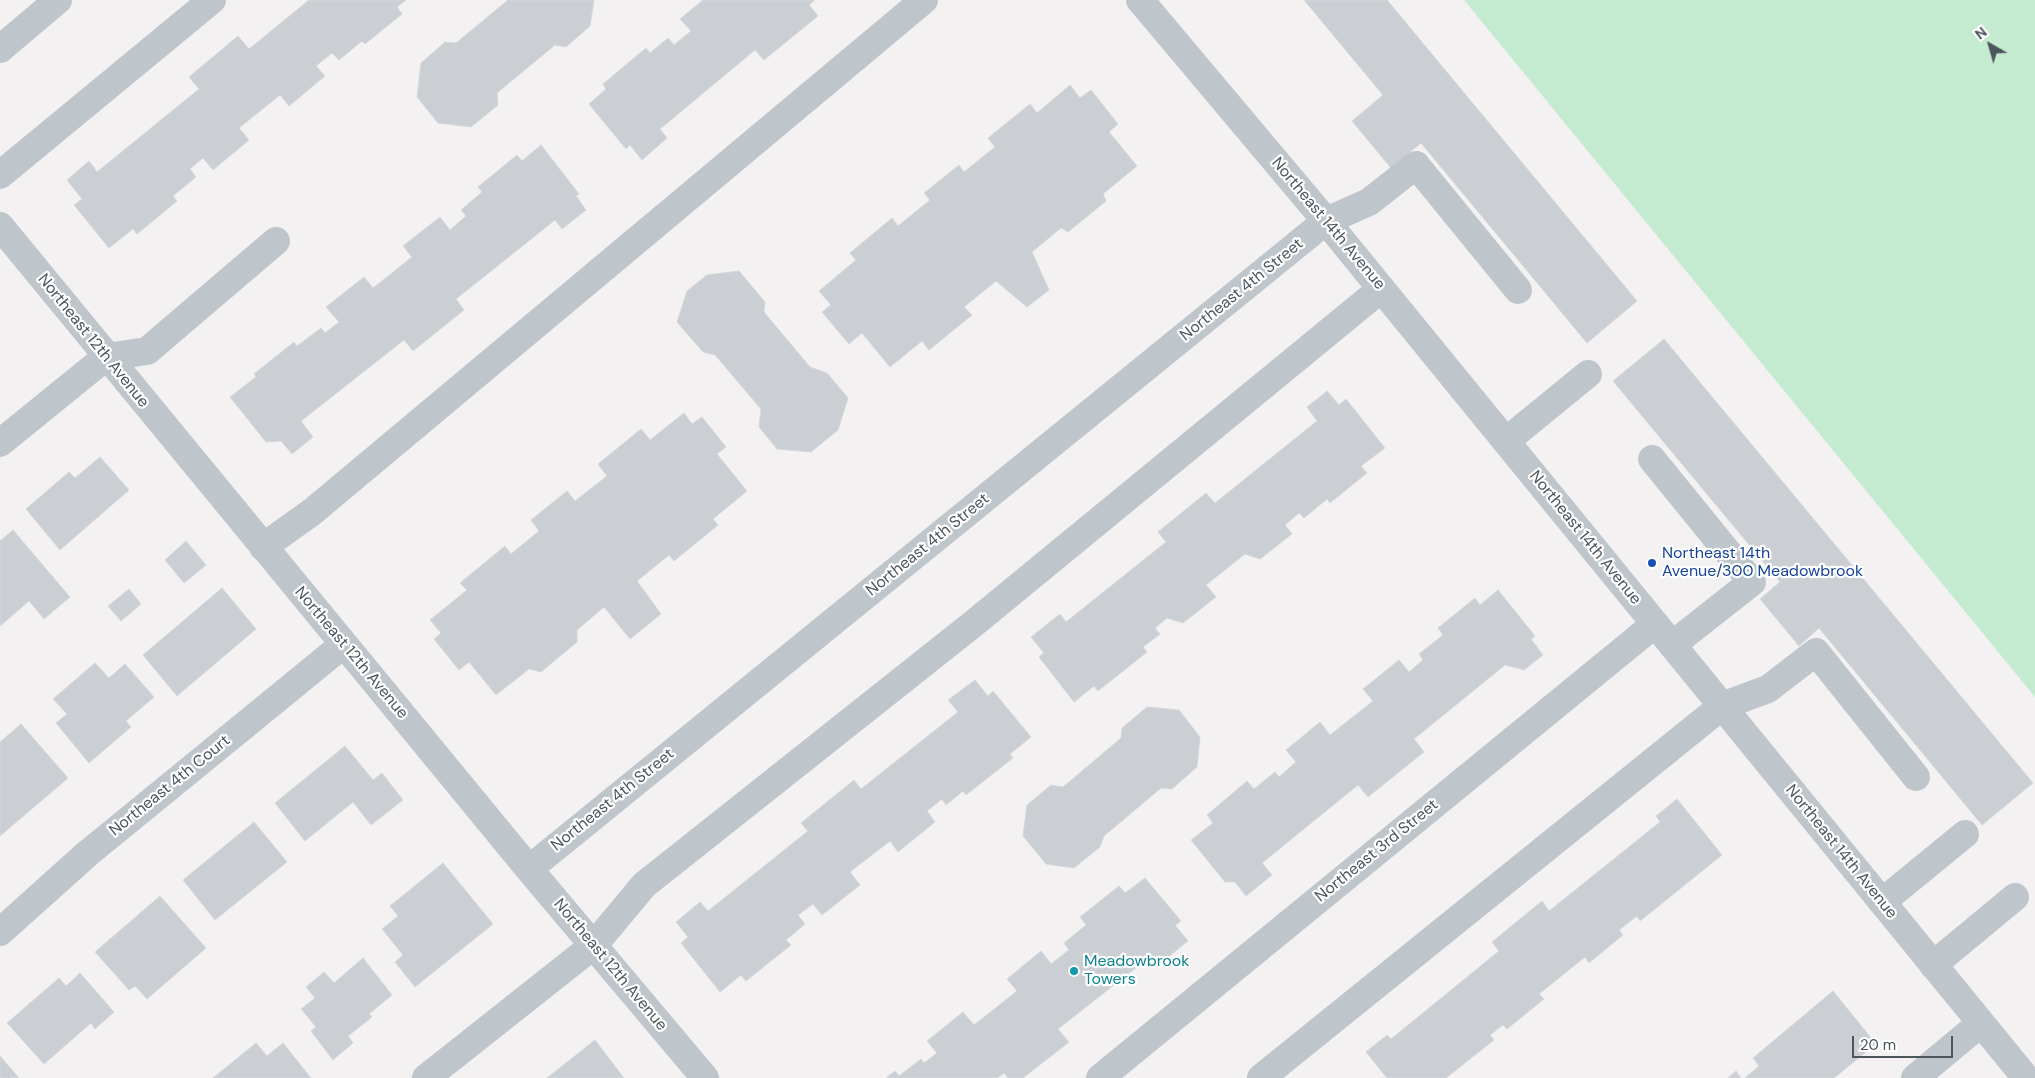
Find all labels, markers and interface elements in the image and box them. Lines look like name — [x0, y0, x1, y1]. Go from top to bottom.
north arrow — [1965, 20, 2015, 70]
text: N — [1971, 23, 1990, 43]
street label: Northeast 14th Avenue — [1267, 154, 1389, 294]
street label: Northeast 4th Street — [1177, 234, 1307, 346]
street label: Northeast 12th Avenue — [33, 270, 153, 412]
street label: Northeast 14th Avenue — [1525, 467, 1645, 609]
street label: Northeast 4th Street — [863, 489, 993, 601]
place label: Northeast 14th Avenue/300 Meadowbrook — [1662, 544, 1863, 582]
marker: Northeast 14th Avenue/300 Meadowbrook — [1646, 557, 1658, 569]
street label: Northeast 12th Avenue — [290, 583, 412, 723]
street label: Northeast 4th Court — [106, 731, 234, 841]
street label: Northeast 4th Street — [548, 744, 678, 856]
street label: Northeast 14th Avenue — [1781, 781, 1901, 923]
street label: Northeast 3rd Street — [1312, 796, 1442, 906]
street label: Northeast 12th Avenue — [549, 895, 671, 1035]
place label: Meadowbrook Towers — [1084, 952, 1189, 990]
marker: Meadowbrook Towers — [1068, 965, 1080, 977]
scale bar — [1855, 1026, 1956, 1058]
text: 20 m — [1860, 1035, 1896, 1055]

